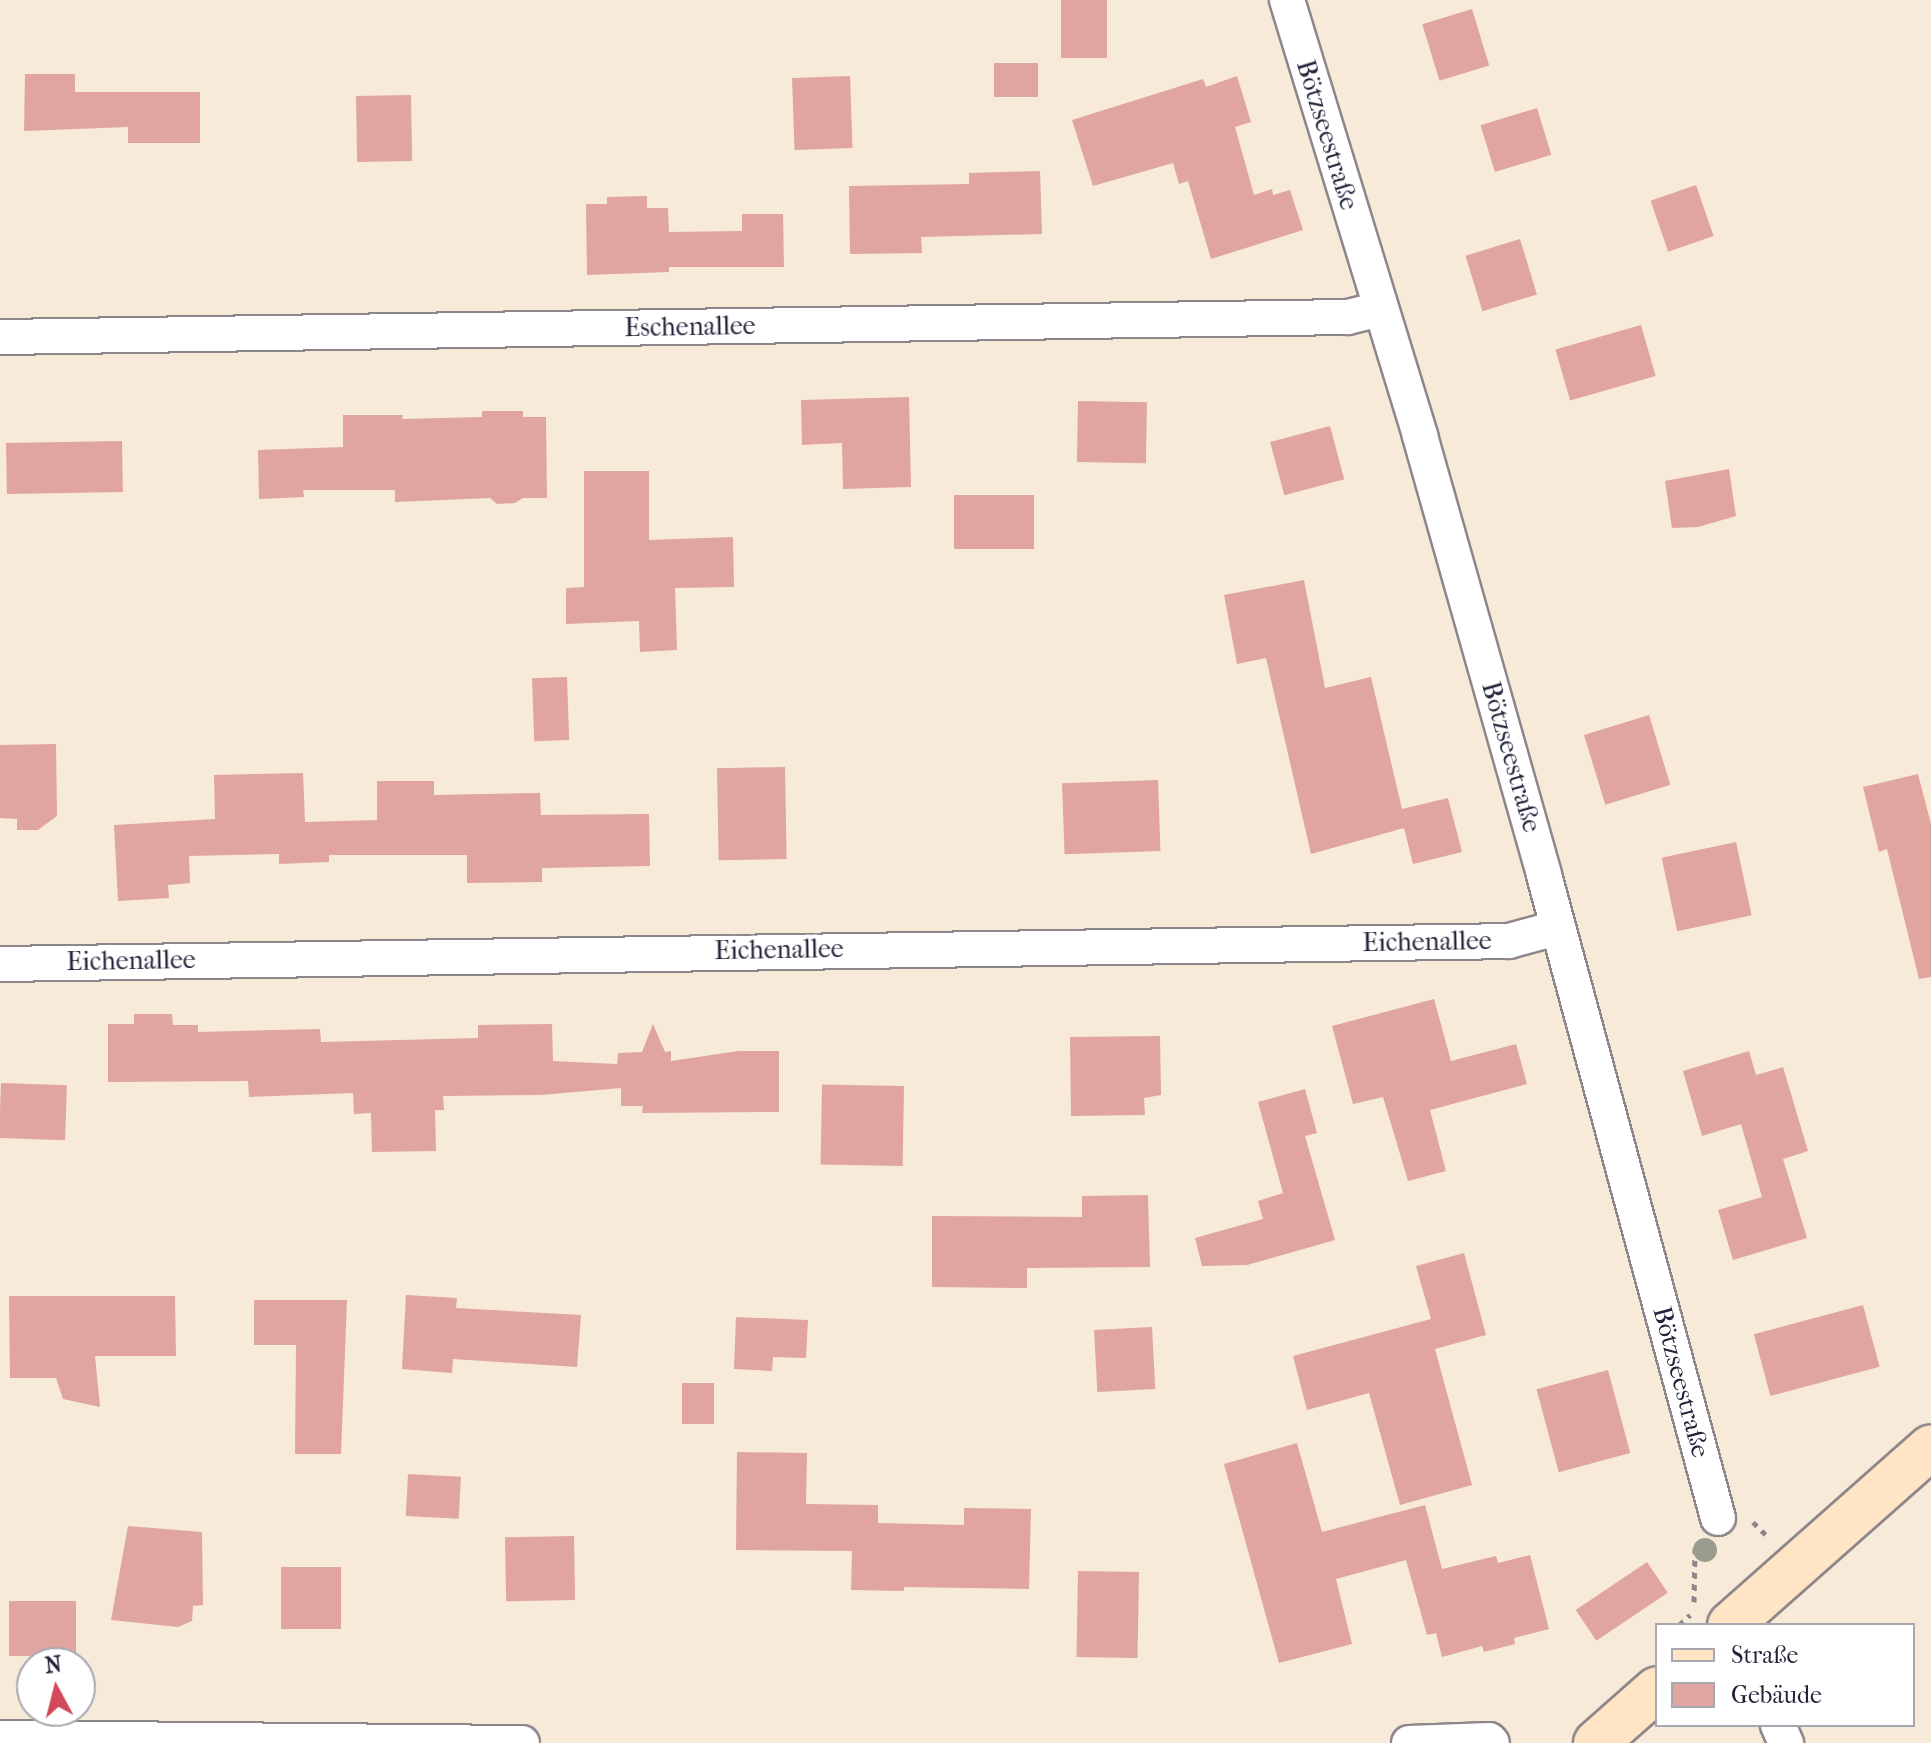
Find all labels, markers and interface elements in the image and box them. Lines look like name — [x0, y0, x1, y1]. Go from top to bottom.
street label: Bötzseestraße — [1289, 56, 1365, 214]
street label: Eschenallee — [624, 310, 756, 344]
street label: Bötzseestraße — [1475, 678, 1547, 836]
street label: Eichenallee — [1362, 925, 1492, 959]
street label: Eichenallee — [714, 933, 844, 967]
street label: Eichenallee — [66, 944, 196, 978]
street label: Bötzseestraße — [1646, 1303, 1716, 1461]
legend — [1655, 1623, 1915, 1727]
text: Straße — [1731, 1641, 1798, 1669]
north arrow — [16, 1647, 96, 1727]
text: N — [43, 1651, 63, 1679]
text: Gebäude — [1731, 1681, 1822, 1709]

